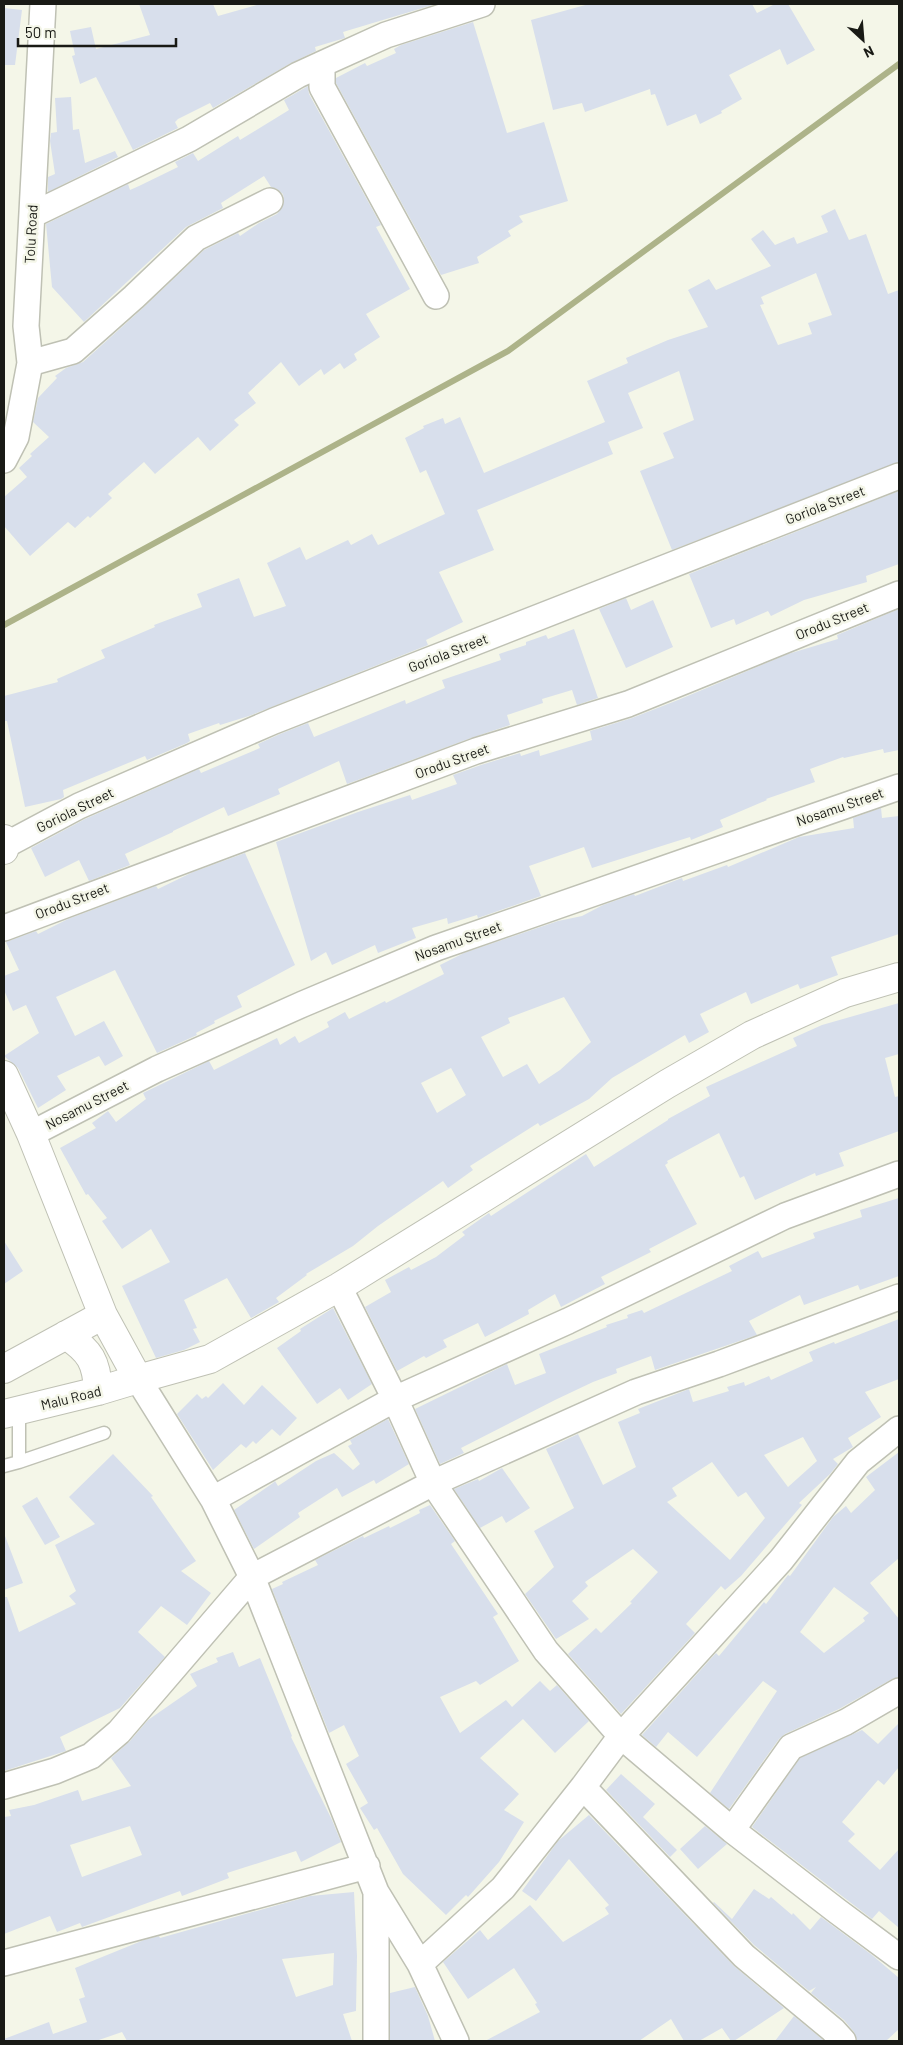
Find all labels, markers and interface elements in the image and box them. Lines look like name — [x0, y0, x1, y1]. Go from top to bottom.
scale bar — [18, 15, 175, 47]
north arrow — [838, 15, 888, 65]
text: 50 m — [25, 23, 57, 41]
text: N — [861, 42, 877, 62]
street label: Tolu Road — [20, 204, 41, 264]
street label: Goriola Street — [783, 482, 867, 528]
street label: Orodu Street — [793, 598, 871, 643]
street label: Goriola Street — [406, 630, 490, 676]
street label: Orodu Street — [412, 739, 491, 782]
street label: Goriola Street — [33, 784, 116, 836]
street label: Nosamu Street — [794, 784, 886, 829]
street label: Orodu Street — [33, 879, 111, 922]
street label: Nosamu Street — [412, 917, 504, 964]
street label: Nosamu Street — [42, 1076, 131, 1133]
street label: Malu Road — [39, 1382, 103, 1413]

